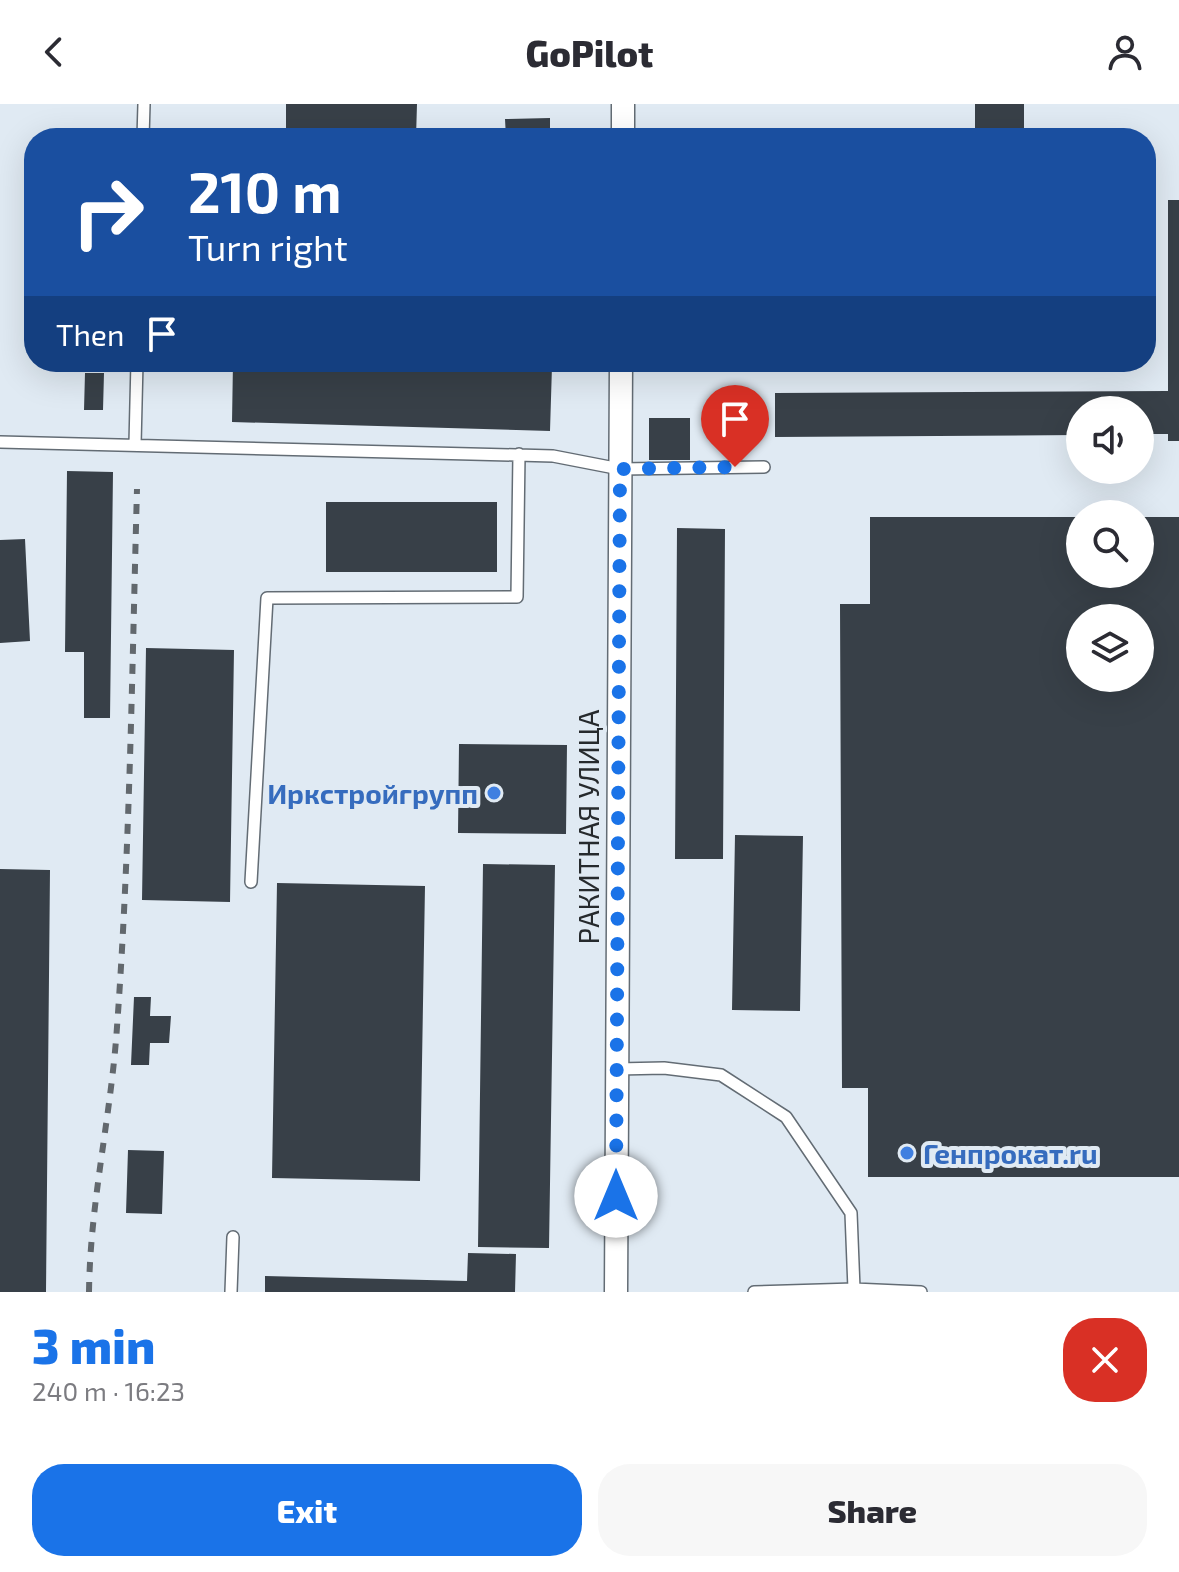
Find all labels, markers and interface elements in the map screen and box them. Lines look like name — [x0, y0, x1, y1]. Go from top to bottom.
icon: back — [32, 30, 76, 74]
icon: person — [1103, 30, 1147, 74]
text: GoPilot — [526, 31, 653, 74]
text: 210 m — [188, 157, 342, 224]
icon: right — [56, 160, 160, 264]
text: Turn right — [188, 225, 348, 268]
icon: arrive — [140, 312, 184, 356]
text: Then — [56, 316, 124, 352]
pin — [701, 385, 769, 467]
map controls — [1066, 396, 1154, 692]
button: sound — [1066, 396, 1154, 484]
icon: arrive — [713, 397, 757, 441]
button: search — [1066, 500, 1154, 588]
button: layers — [1066, 604, 1154, 692]
street label: РАКИТНАЯ УЛИЦА — [571, 709, 605, 944]
place label: Иркстройгрупп — [267, 776, 478, 810]
marker: Иркстройгрупп — [485, 784, 503, 802]
place label: Генпрокат.ru — [923, 1136, 1098, 1170]
marker: Генпрокат.ru — [898, 1144, 916, 1162]
position arrow — [574, 1154, 658, 1238]
text: 3 min — [32, 1316, 155, 1374]
button: close — [1063, 1318, 1147, 1402]
text: 240 m · 16:23 — [32, 1375, 185, 1406]
button: Exit — [32, 1464, 582, 1556]
button: Share — [598, 1464, 1147, 1556]

